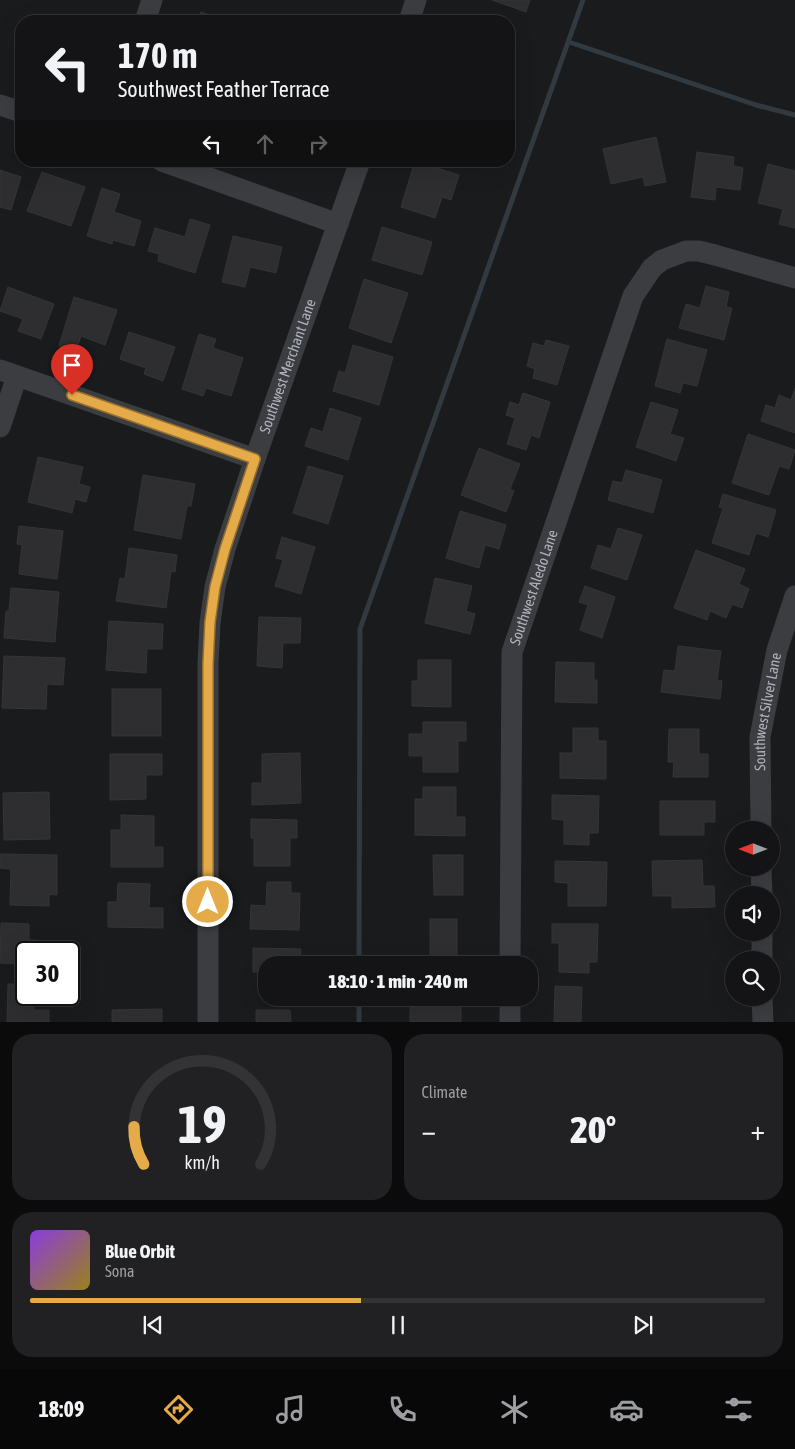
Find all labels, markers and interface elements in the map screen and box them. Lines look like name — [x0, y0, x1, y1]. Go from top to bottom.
icon: left — [35, 35, 100, 100]
text: 170 m — [118, 35, 197, 75]
text: Southwest Feather Terrace — [118, 76, 330, 102]
icon: left — [198, 130, 226, 158]
icon: ahead — [251, 130, 279, 158]
icon: right — [304, 130, 332, 158]
street label: Southwest Merchant Lane — [256, 296, 319, 435]
pin — [51, 344, 93, 395]
icon: arrive — [58, 351, 86, 379]
street label: Southwest Aledo Lane — [506, 527, 561, 647]
street label: Southwest Silver Lane — [751, 651, 784, 771]
north arrow — [725, 821, 780, 876]
map controls — [725, 821, 780, 1006]
position arrow — [181, 875, 233, 927]
button: sound — [725, 886, 780, 941]
speed limit sign: 30 — [15, 941, 80, 1006]
button: search — [725, 951, 780, 1006]
text: 18:10 · 1 min · 240 m — [328, 970, 468, 992]
text: Climate — [422, 1083, 467, 1101]
text: 19 — [177, 1094, 226, 1154]
text: 20° — [570, 1108, 616, 1151]
text: − — [422, 1114, 436, 1146]
text: + — [750, 1114, 765, 1146]
text: km/h — [184, 1152, 219, 1173]
text: Blue Orbit — [105, 1240, 175, 1262]
text: Sona — [105, 1262, 134, 1280]
icon: previous — [139, 1311, 167, 1339]
icon: pause — [384, 1311, 412, 1339]
icon: next — [629, 1311, 657, 1339]
icon: directions — [161, 1392, 196, 1427]
icon: music — [273, 1392, 308, 1427]
icon: phone — [385, 1392, 420, 1427]
icon: climate — [497, 1392, 532, 1427]
icon: car — [609, 1392, 644, 1427]
icon: filters — [721, 1392, 756, 1427]
text: 18:09 — [39, 1396, 84, 1422]

